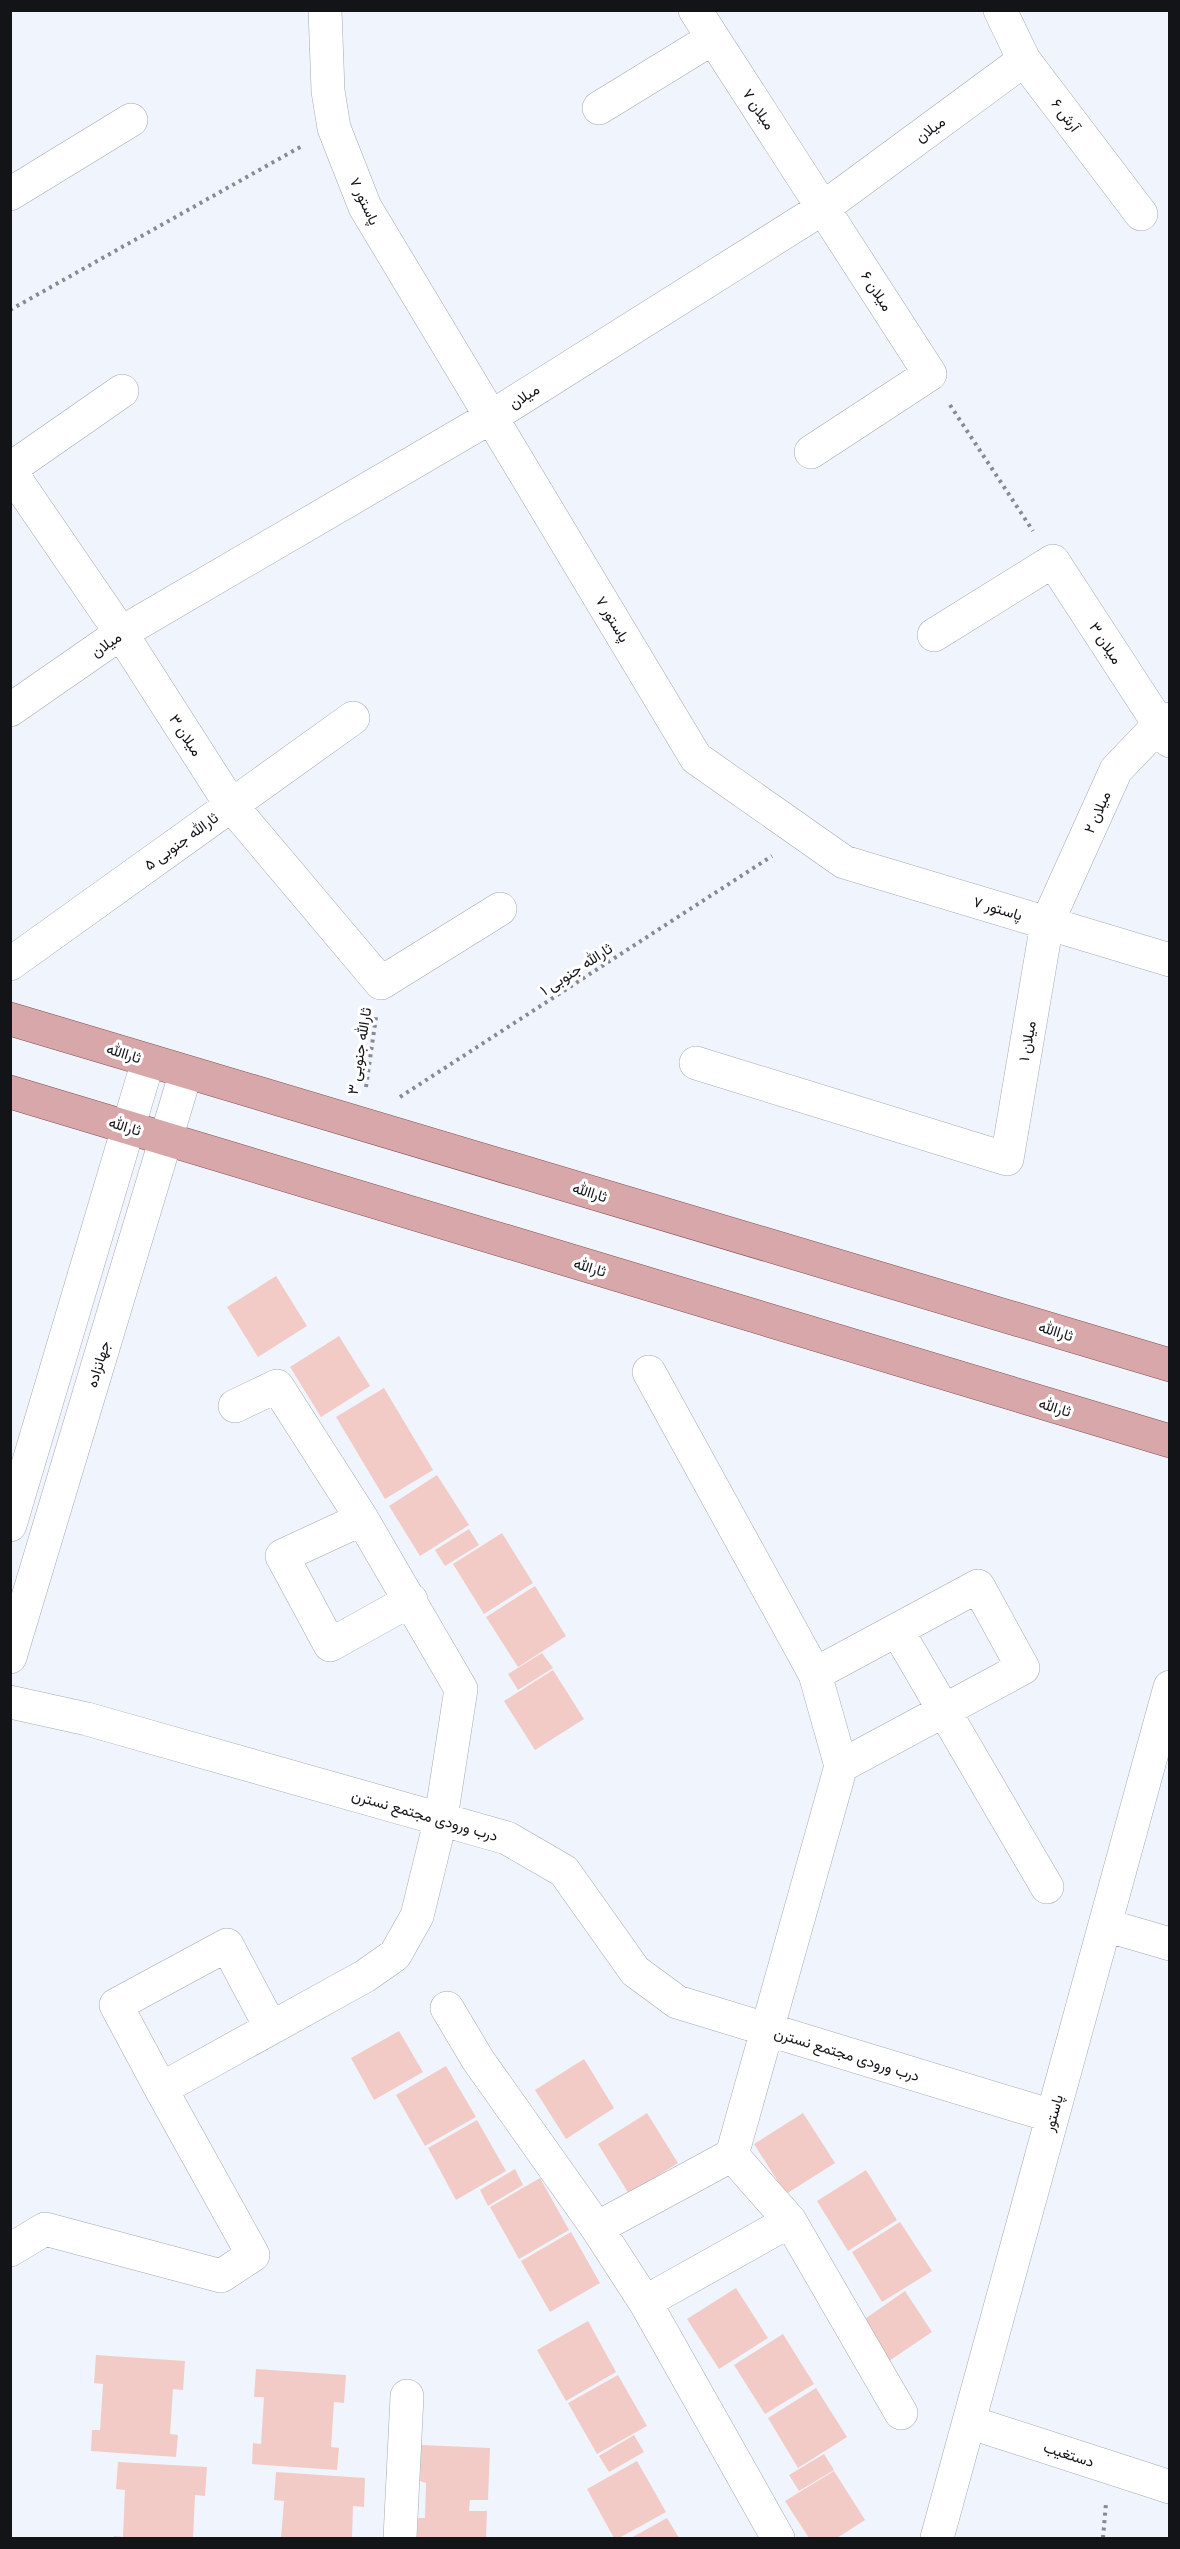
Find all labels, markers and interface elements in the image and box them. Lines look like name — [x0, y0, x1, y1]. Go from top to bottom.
street label: میلان ۷ — [739, 85, 779, 133]
street label: آرش ۶ — [1047, 95, 1085, 137]
street label: میلان — [911, 112, 949, 146]
street label: پاستور ۷ — [345, 174, 384, 228]
street label: میلان ۶ — [857, 267, 897, 315]
street label: میلان — [505, 379, 543, 413]
street label: پاستور ۷ — [591, 593, 634, 646]
street label: میلان ۳ — [1085, 618, 1127, 668]
street label: میلان — [87, 627, 125, 661]
street label: میلان ۳ — [165, 710, 207, 760]
street label: میلان ۲ — [1079, 788, 1115, 836]
street label: ثارالله جنوبی ۵ — [140, 808, 222, 875]
street label: پاستور ۷ — [971, 892, 1025, 925]
street label: ثارالله جنوبی ۱ — [536, 939, 616, 1000]
street label: ثارالله جنوبی ۳ — [343, 1006, 376, 1096]
street label: میلان ۱ — [1014, 1019, 1040, 1063]
street label: ثاراالله — [104, 1039, 144, 1067]
street label: ثارالله — [106, 1112, 144, 1140]
street label: ثاراالله — [570, 1178, 610, 1206]
street label: ثارالله — [571, 1253, 609, 1281]
street label: ثاراالله — [1036, 1317, 1076, 1345]
street label: جهانزاده — [82, 1338, 114, 1390]
street label: ثارالله — [1036, 1393, 1074, 1421]
street label: درب ورودی مجتمع نسترن — [349, 1785, 500, 1847]
street label: درب ورودی مجتمع نسترن — [771, 2023, 922, 2087]
street label: پاستور — [1039, 2092, 1068, 2135]
street label: دستغیب — [1041, 2437, 1097, 2471]

